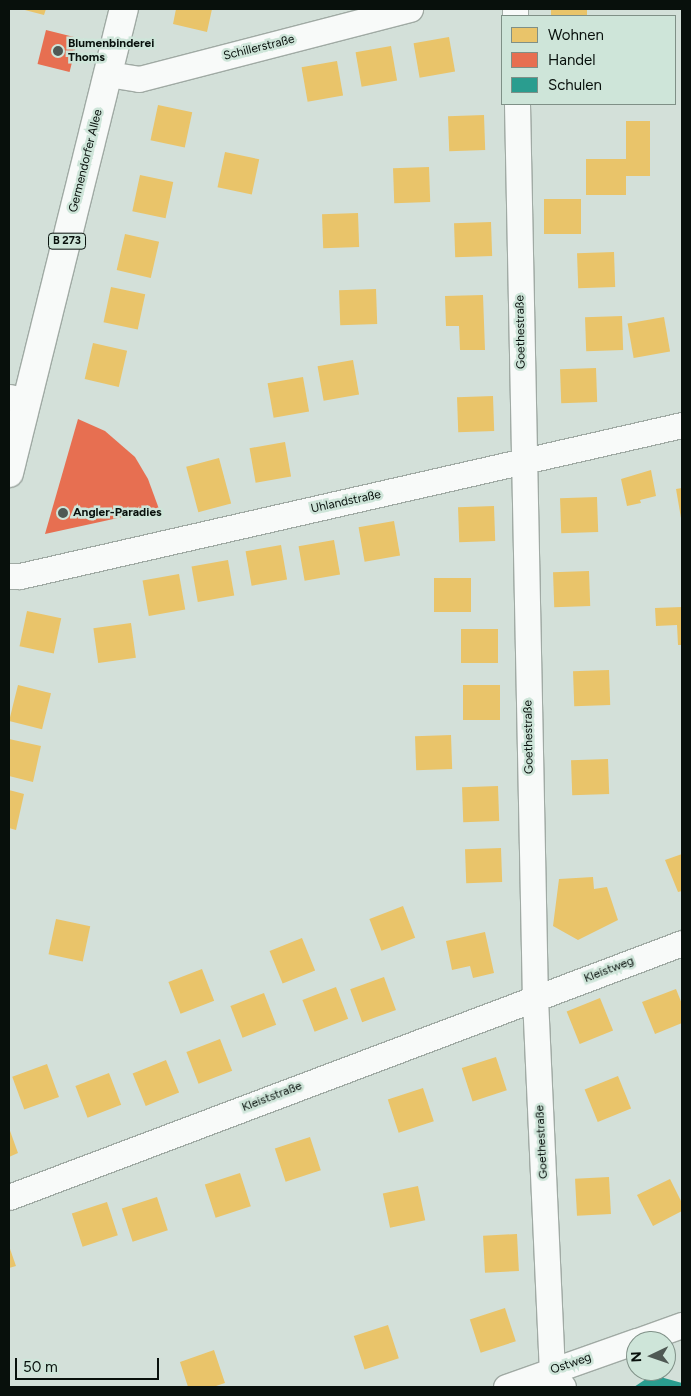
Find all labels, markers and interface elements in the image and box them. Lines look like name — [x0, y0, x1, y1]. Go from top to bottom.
legend — [501, 15, 676, 105]
text: Wohnen — [548, 26, 604, 44]
street label: Schillerstraße — [222, 32, 296, 64]
place label: Blumenbinderei Thoms — [68, 37, 154, 65]
marker: Blumenbinderei Thoms — [52, 45, 64, 57]
text: Handel — [548, 51, 596, 69]
text: Schulen — [548, 76, 602, 94]
street label: Germendorfer Allee — [66, 108, 106, 214]
road number: B 273 — [47, 232, 87, 250]
street label: Goethestraße — [513, 295, 529, 369]
street label: Uhlandstraße — [310, 488, 382, 516]
place label: Angler-Paradies — [73, 506, 162, 520]
marker: Angler-Paradies — [57, 507, 69, 519]
street label: Goethestraße — [521, 700, 537, 774]
street label: Kleistweg — [582, 954, 636, 986]
street label: Kleiststraße — [240, 1079, 304, 1115]
street label: Goethestraße — [533, 1105, 551, 1179]
north arrow — [626, 1331, 676, 1381]
scale bar — [18, 1348, 161, 1380]
street label: Ostweg — [549, 1350, 593, 1378]
text: N — [628, 1351, 645, 1363]
text: 50 m — [23, 1358, 58, 1376]

